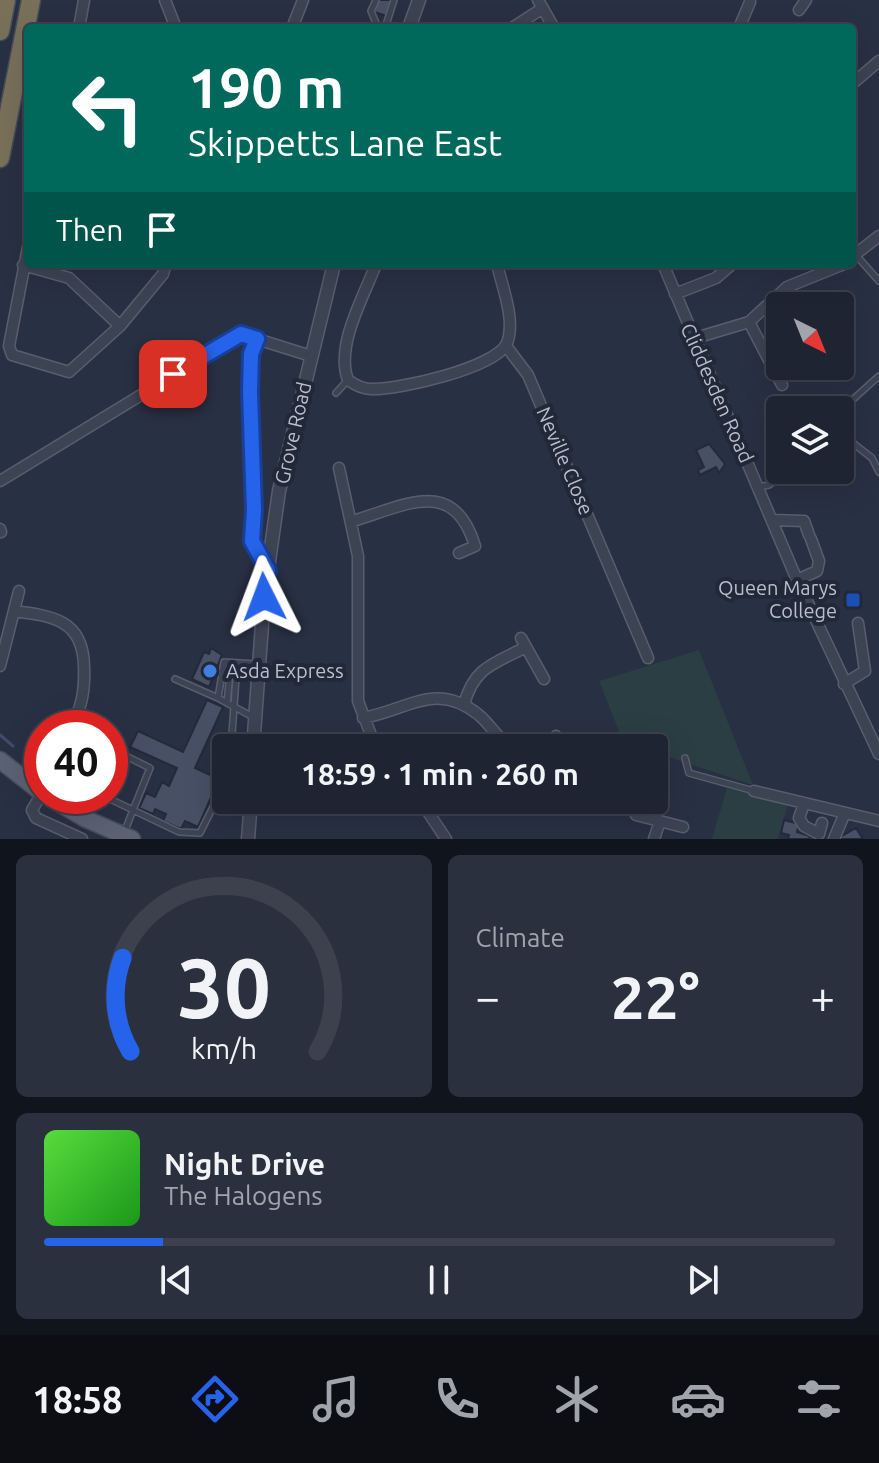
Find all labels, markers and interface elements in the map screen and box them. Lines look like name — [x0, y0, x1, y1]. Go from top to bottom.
icon: left — [56, 56, 160, 160]
text: 190 m — [188, 56, 344, 119]
text: Skippetts Lane East — [188, 122, 502, 163]
icon: arrive — [140, 208, 184, 252]
text: Then — [56, 213, 124, 247]
north arrow — [766, 292, 854, 380]
map controls — [766, 292, 854, 484]
street label: Cliddesden Road — [676, 319, 759, 466]
pin — [139, 340, 207, 408]
icon: arrive — [151, 352, 195, 396]
street label: Grove Road — [270, 380, 315, 486]
button: layers — [766, 396, 854, 484]
street label: Neville Close — [532, 403, 599, 518]
position arrow — [222, 555, 306, 639]
place label: Queen Marys College — [718, 576, 837, 622]
marker: Queen Marys College — [844, 591, 862, 609]
place label: Asda Express — [226, 659, 344, 682]
marker: Asda Express — [201, 662, 219, 680]
speed limit sign: 40 — [24, 710, 128, 814]
text: 18:59 · 1 min · 260 m — [301, 757, 579, 791]
text: Climate — [476, 923, 565, 952]
text: 30 — [177, 940, 271, 1034]
text: 22° — [611, 963, 700, 1030]
text: − — [476, 972, 500, 1021]
text: + — [810, 972, 835, 1021]
text: km/h — [191, 1032, 257, 1064]
text: Night Drive — [164, 1147, 325, 1181]
text: The Halogens — [164, 1181, 323, 1210]
icon: previous — [154, 1258, 198, 1302]
icon: pause — [417, 1258, 461, 1302]
icon: next — [681, 1258, 725, 1302]
icon: directions — [187, 1371, 243, 1427]
icon: music — [308, 1371, 364, 1427]
icon: phone — [429, 1371, 485, 1427]
icon: climate — [549, 1371, 605, 1427]
icon: car — [670, 1371, 726, 1427]
icon: filters — [791, 1371, 847, 1427]
text: 18:58 — [32, 1379, 122, 1420]

